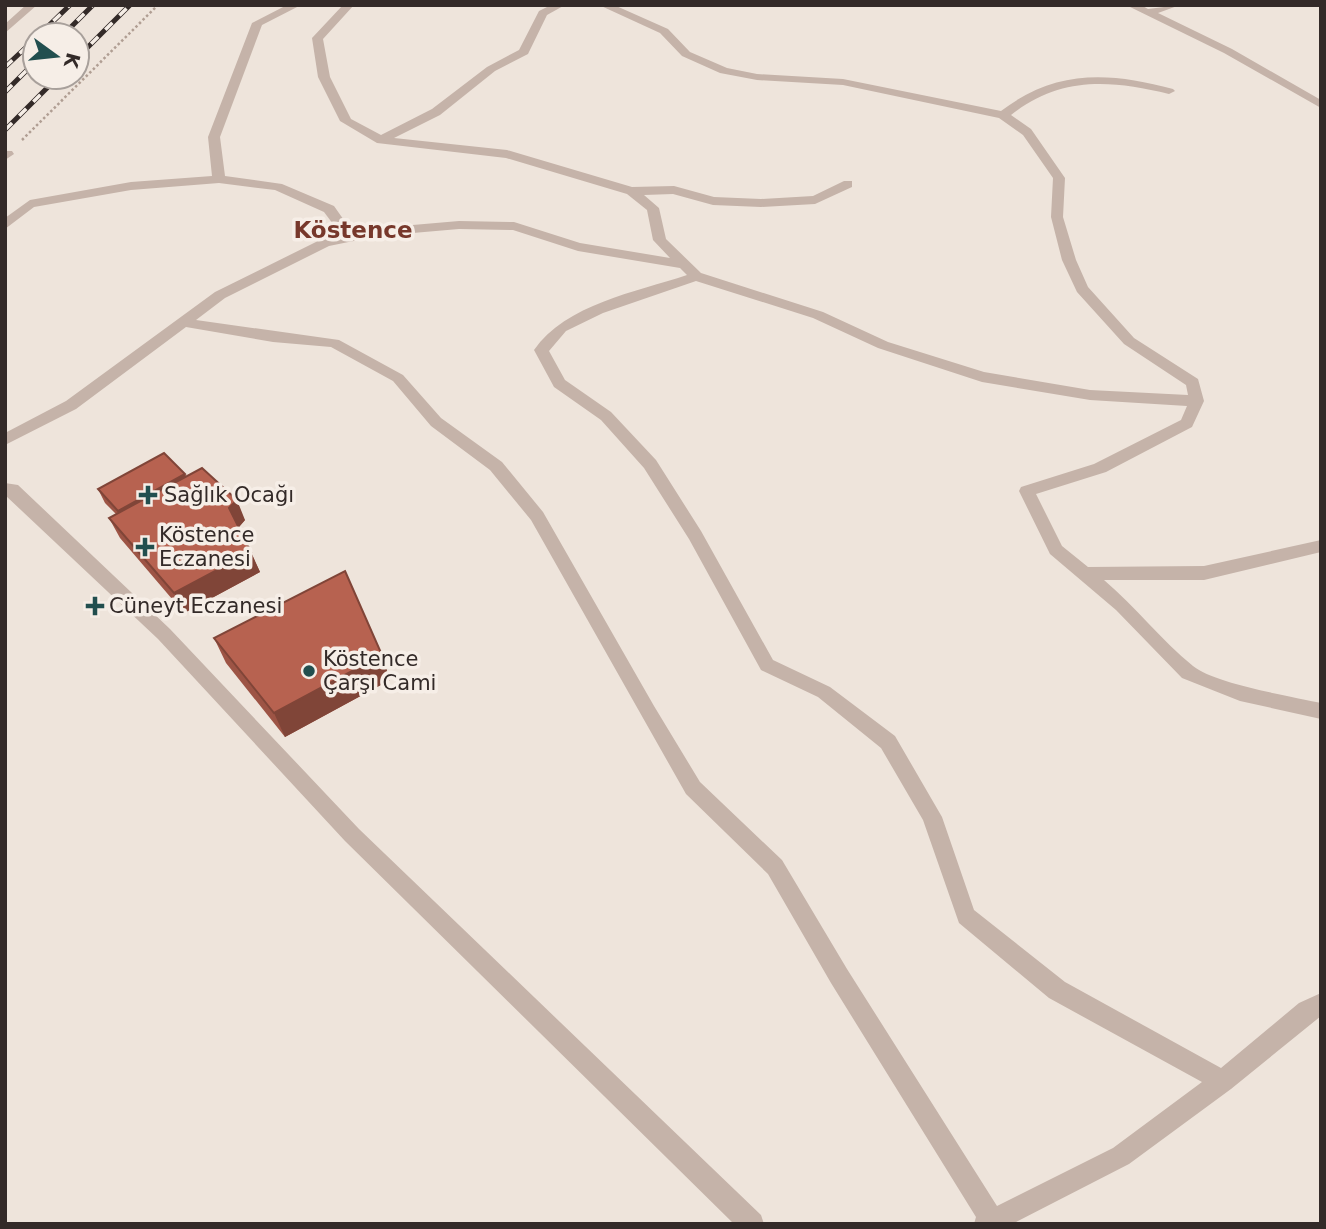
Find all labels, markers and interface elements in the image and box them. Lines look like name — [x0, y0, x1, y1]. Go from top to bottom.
north arrow — [21, 21, 91, 91]
text: K — [60, 50, 85, 72]
district label: Köstence — [293, 217, 413, 243]
place label: Sağlık Ocağı — [164, 483, 294, 507]
marker: Sağlık Ocağı — [138, 485, 158, 505]
place label: Köstence Eczanesi — [159, 523, 254, 571]
marker: Köstence Eczanesi — [137, 539, 153, 555]
place label: Cüneyt Eczanesi — [109, 594, 282, 618]
marker: Cüneyt Eczanesi — [87, 598, 103, 614]
place label: Köstence Çarşı Cami — [323, 647, 436, 695]
marker: Köstence Çarşı Cami — [301, 663, 317, 679]

